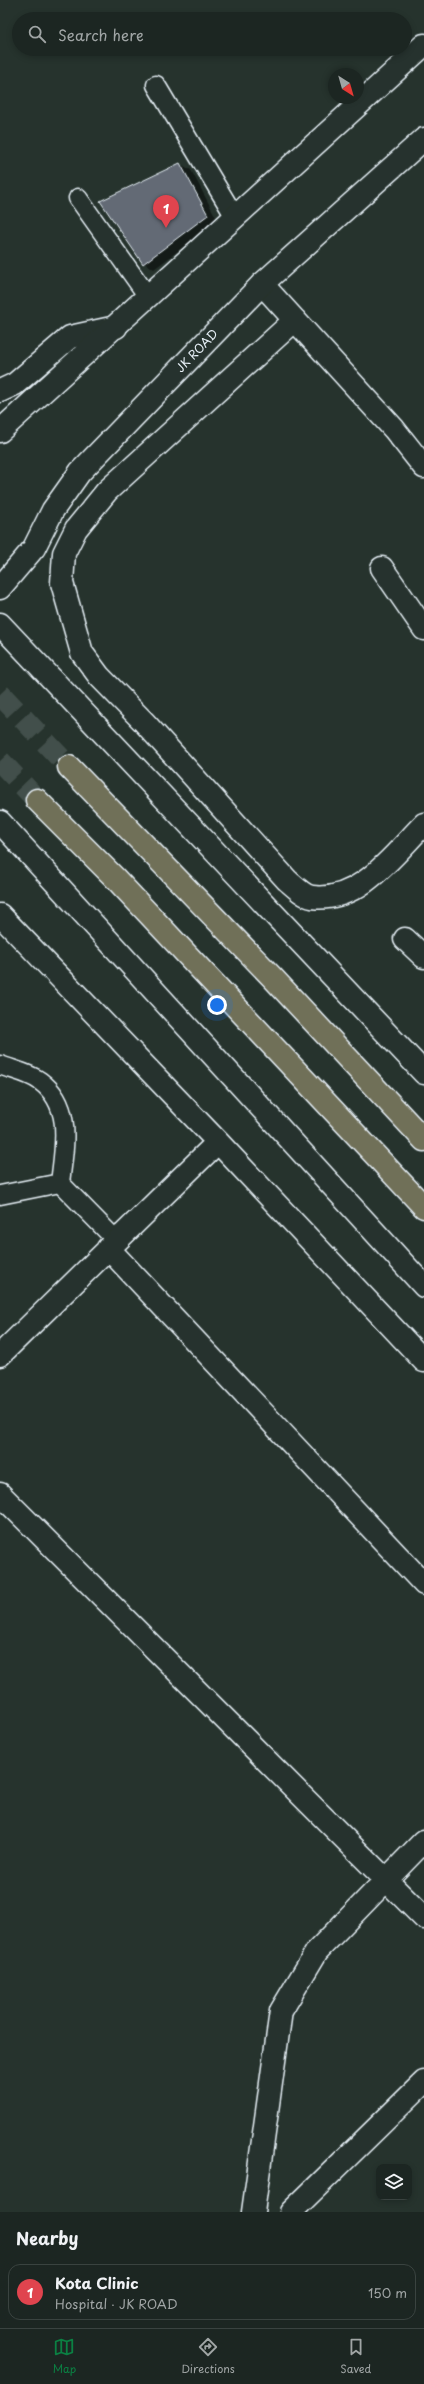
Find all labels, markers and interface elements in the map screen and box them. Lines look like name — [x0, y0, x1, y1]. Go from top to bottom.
search box — [12, 12, 412, 56]
icon: search — [26, 23, 48, 45]
text: Search here — [58, 23, 144, 46]
north arrow — [328, 68, 364, 104]
pin: 1 — [153, 195, 179, 228]
street label: JK ROAD — [171, 325, 222, 376]
your location — [207, 995, 227, 1015]
map controls — [376, 2164, 412, 2200]
button: layers — [376, 2164, 412, 2200]
text: Nearby — [16, 2225, 78, 2251]
text: Kota Clinic — [55, 2271, 139, 2294]
text: 1 — [27, 2283, 33, 2302]
text: 150 m — [368, 2283, 407, 2302]
text: Hospital · JK ROAD — [55, 2294, 178, 2313]
tab: Map — [53, 2336, 76, 2377]
tab: Directions — [181, 2336, 235, 2377]
tab: Saved — [340, 2336, 371, 2377]

